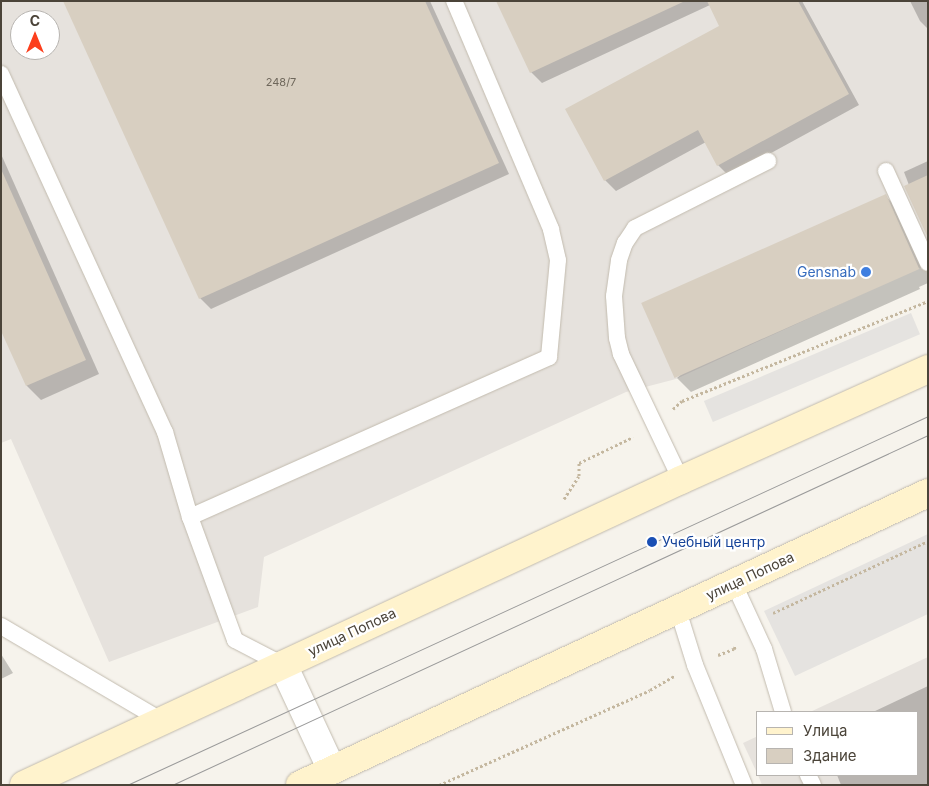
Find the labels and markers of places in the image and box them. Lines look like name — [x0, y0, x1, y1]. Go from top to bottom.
place label: Gensnab — [797, 264, 856, 280]
marker: Gensnab — [860, 266, 872, 278]
place label: Учебный центр — [662, 534, 765, 550]
marker: Учебный центр — [646, 536, 658, 548]

